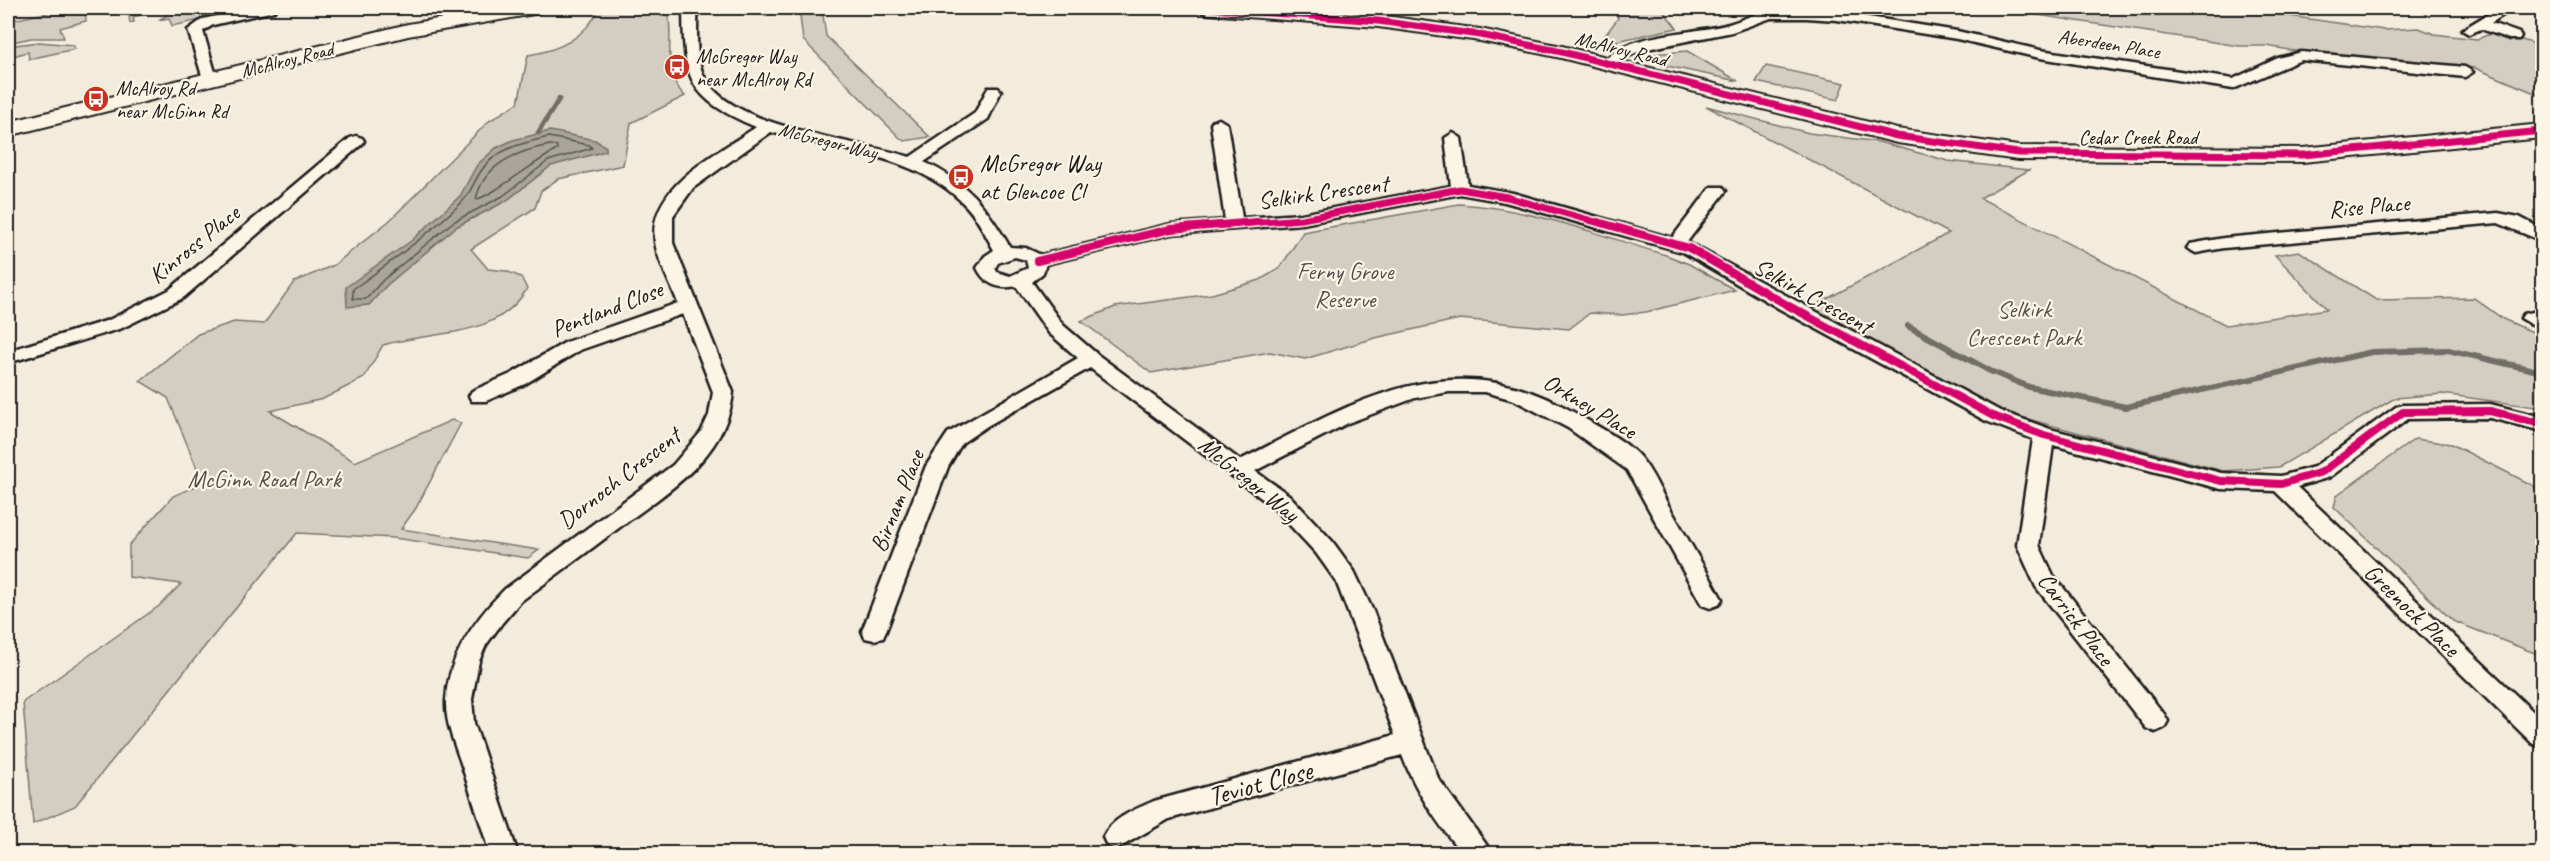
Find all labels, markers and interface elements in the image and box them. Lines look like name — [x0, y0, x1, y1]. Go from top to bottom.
street label: Aberdeen Place — [2056, 24, 2163, 65]
street label: McAlroy Road — [1572, 25, 1673, 73]
street label: McAlroy Road — [238, 36, 339, 84]
place label: McGregor Way near McAlroy Rd — [696, 44, 814, 92]
bus stop icon: McGregor Way near McAlroy Rd — [662, 52, 692, 82]
place label: McAlroy Rd near McGinn Rd — [116, 76, 231, 124]
bus stop icon: McAlroy Rd near McGinn Rd — [81, 84, 111, 114]
street label: McGregor Way — [776, 117, 881, 166]
street label: Cedar Creek Road — [2079, 125, 2200, 150]
place label: McGregor Way at Glencoe Cl — [980, 148, 1103, 206]
bus stop icon: McGregor Way at Glencoe Cl — [946, 162, 976, 192]
street label: Selkirk Crescent — [1256, 168, 1393, 216]
street label: Rise Place — [2327, 187, 2413, 224]
street label: Kinross Place — [142, 197, 247, 290]
street label: Selkirk Crescent — [1749, 251, 1880, 342]
park label: Ferny Grove Reserve — [1297, 256, 1395, 314]
street label: Pentland Close — [547, 273, 669, 344]
park label: Selkirk Crescent Park — [1967, 294, 2084, 352]
street label: Orkney Place — [1538, 366, 1644, 447]
street label: Dornoch Crescent — [552, 419, 689, 535]
street label: McGregor Way — [1193, 429, 1307, 530]
street label: Birnam Place — [863, 444, 932, 556]
park label: McGinn Road Park — [188, 464, 343, 494]
street label: Greenock Place — [2358, 557, 2468, 664]
street label: Carrick Place — [2031, 566, 2122, 673]
street label: Teviot Close — [1204, 752, 1318, 814]

